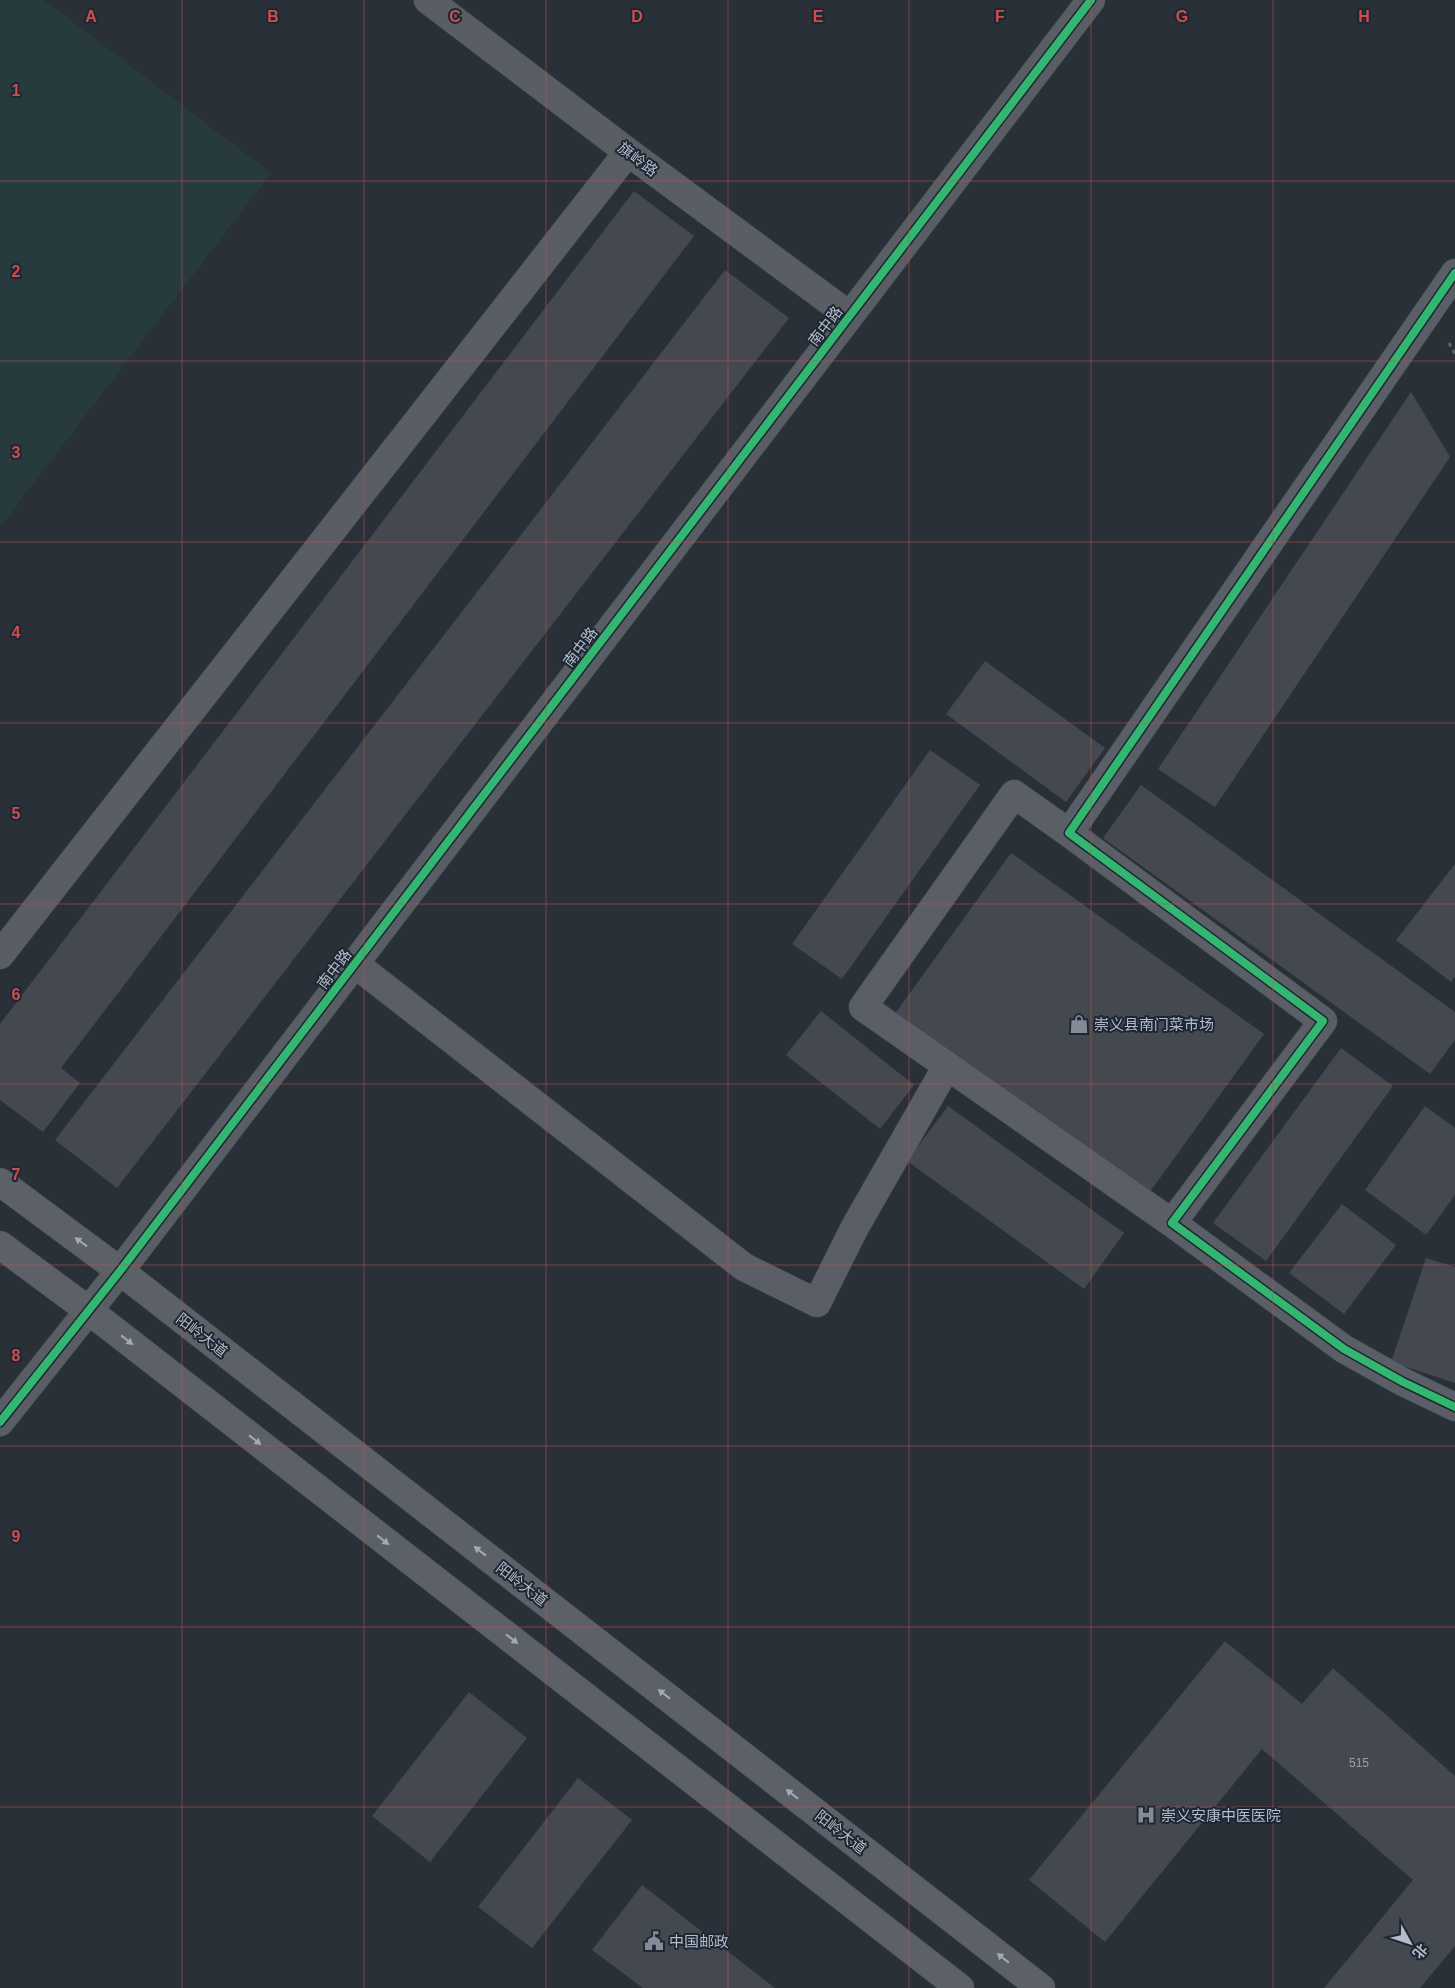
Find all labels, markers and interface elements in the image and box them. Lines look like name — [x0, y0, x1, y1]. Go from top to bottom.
text: A — [85, 8, 97, 25]
text: B — [267, 8, 279, 25]
text: C — [449, 8, 461, 25]
text: D — [631, 8, 643, 25]
text: E — [813, 8, 824, 25]
text: F — [995, 8, 1005, 25]
text: G — [1176, 8, 1188, 25]
text: H — [1358, 8, 1370, 25]
text: 1 — [12, 82, 21, 99]
street label: 旗岭路 — [615, 139, 661, 179]
text: 2 — [12, 263, 21, 280]
street label: 南中路 — [805, 303, 845, 349]
text: 3 — [12, 444, 21, 461]
text: 4 — [12, 624, 21, 641]
street label: 南中路 — [560, 624, 600, 670]
text: 5 — [12, 805, 21, 822]
street label: 南中路 — [314, 946, 354, 992]
text: 6 — [12, 986, 21, 1003]
shop icon: 崇义县南门菜市场 — [1068, 1013, 1090, 1035]
place label: 崇义县南门菜市场 — [1094, 1016, 1214, 1033]
text: 7 — [12, 1166, 21, 1183]
one-way arrow — [74, 1237, 88, 1247]
street label: 阳岭大道 — [173, 1310, 231, 1360]
one-way arrow — [120, 1335, 134, 1345]
text: 8 — [12, 1347, 21, 1364]
one-way arrow — [248, 1434, 261, 1445]
text: 9 — [12, 1528, 21, 1545]
one-way arrow — [376, 1534, 389, 1545]
one-way arrow — [474, 1546, 487, 1557]
street label: 阳岭大道 — [493, 1559, 551, 1609]
one-way arrow — [505, 1634, 518, 1645]
one-way arrow — [657, 1689, 670, 1699]
house number: 515 — [1349, 1756, 1369, 1770]
one-way arrow — [786, 1788, 799, 1799]
hospital icon: 崇义安康中医医院 — [1135, 1804, 1157, 1826]
street label: 阳岭大道 — [812, 1807, 870, 1857]
place label: 崇义安康中医医院 — [1161, 1807, 1281, 1824]
north arrow — [1385, 1918, 1435, 1968]
public building icon: 中国邮政 — [643, 1930, 665, 1952]
place label: 中国邮政 — [669, 1933, 729, 1950]
text: 北 — [1409, 1941, 1431, 1962]
one-way arrow — [996, 1953, 1010, 1963]

